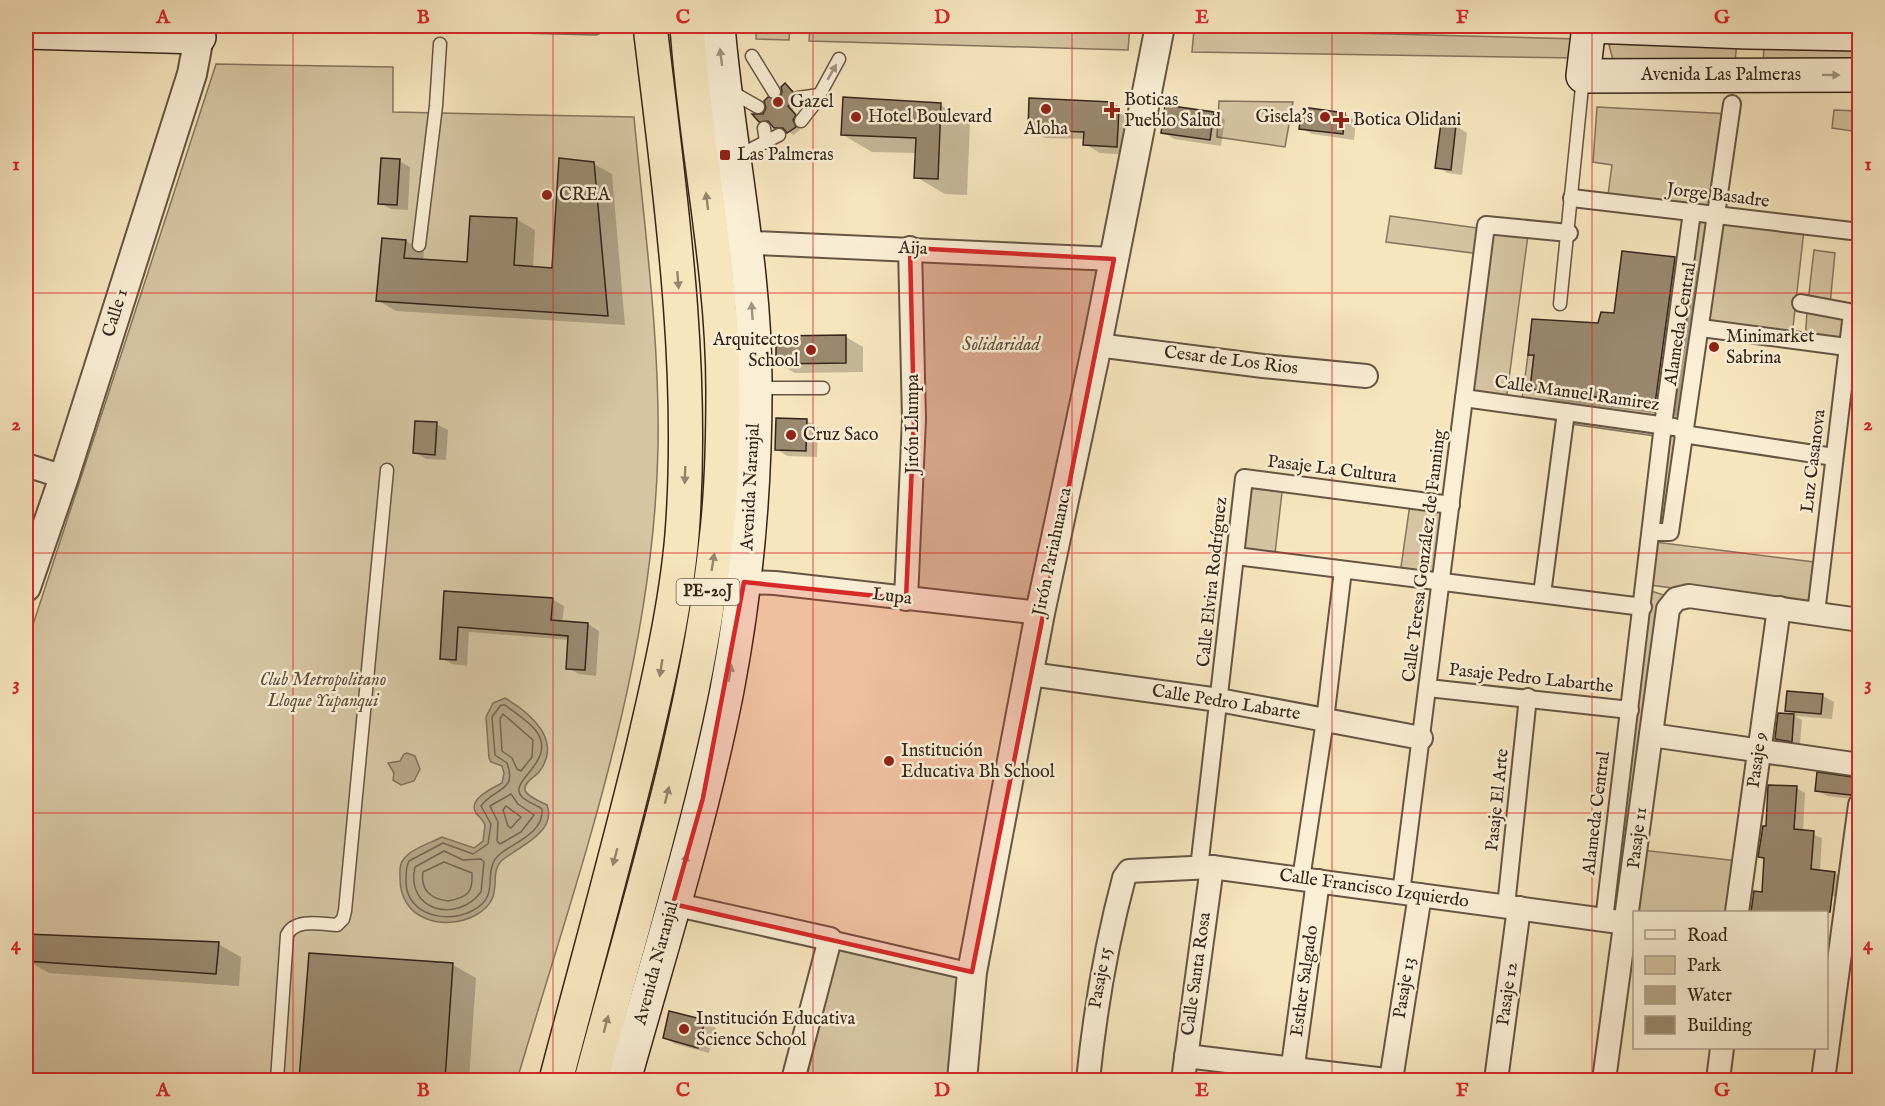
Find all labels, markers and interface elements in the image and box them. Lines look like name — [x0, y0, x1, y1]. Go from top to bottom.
text: A — [155, 5, 171, 30]
text: B — [416, 5, 430, 30]
text: C — [676, 5, 690, 30]
text: D — [934, 5, 950, 30]
text: E — [1195, 5, 1209, 30]
text: F — [1456, 5, 1469, 30]
text: G — [1714, 5, 1731, 30]
one-way arrow — [717, 47, 726, 66]
one-way arrow — [826, 64, 836, 81]
street label: Avenida Las Palmeras — [1640, 64, 1801, 87]
one-way arrow — [1821, 70, 1840, 80]
place label: Boticas Pueblo Salud — [1124, 89, 1221, 133]
place label: Gazel — [790, 91, 834, 114]
marker: Gazel — [771, 95, 785, 109]
marker: Aloha — [1039, 102, 1053, 116]
marker: Boticas Pueblo Salud — [1105, 103, 1119, 117]
place label: Hotel Boulevard — [868, 106, 992, 129]
place label: Gisela's — [1255, 106, 1313, 129]
place label: Botica Olidani — [1353, 109, 1462, 132]
marker: Hotel Boulevard — [849, 110, 863, 124]
marker: Gisela's — [1318, 110, 1332, 124]
marker: Botica Olidani — [1334, 113, 1348, 127]
place label: Aloha — [1023, 118, 1068, 141]
place label: Las Palmeras — [737, 144, 834, 167]
marker: Las Palmeras — [718, 148, 732, 162]
text: 1 — [12, 152, 20, 177]
text: 1 — [1864, 152, 1872, 177]
street label: Jorge Basadre — [1663, 178, 1771, 214]
place label: CREA — [559, 184, 611, 207]
marker: CREA — [540, 188, 554, 202]
one-way arrow — [702, 191, 712, 210]
street label: Aija — [897, 237, 928, 261]
street label: Alameda Central — [1660, 261, 1702, 388]
one-way arrow — [673, 270, 683, 289]
street label: Calle 1 — [98, 286, 134, 340]
one-way arrow — [747, 302, 757, 321]
place label: Minimarket Sabrina — [1726, 326, 1814, 370]
place label: Arquitectos School — [712, 329, 799, 373]
park label: Solidaridad — [962, 334, 1041, 357]
marker: Minimarket Sabrina — [1707, 340, 1721, 354]
street label: Cesar de Los Rios — [1163, 341, 1299, 381]
marker: Arquitectos School — [804, 343, 818, 357]
street label: Calle Manuel Ramirez — [1493, 371, 1661, 417]
street label: Jirón Llumpa — [902, 374, 925, 476]
street label: Luz Casanova — [1796, 408, 1832, 514]
text: 2 — [11, 412, 21, 437]
text: 2 — [1863, 412, 1873, 437]
street label: Avenida Naranjal — [736, 423, 766, 552]
place label: Cruz Saco — [803, 424, 879, 447]
marker: Cruz Saco — [784, 428, 798, 442]
street label: Calle Teresa González de Fanning — [1398, 428, 1452, 684]
street label: Pasaje La Cultura — [1266, 451, 1398, 489]
one-way arrow — [681, 465, 690, 484]
street label: Jirón Pariahuanca — [1028, 485, 1078, 620]
street label: Calle Elvira Rodríguez — [1193, 496, 1233, 668]
one-way arrow — [709, 553, 718, 572]
road number: PE-20J — [676, 579, 740, 605]
street label: Lupa — [871, 583, 913, 611]
one-way arrow — [656, 658, 665, 677]
street label: Pasaje Pedro Labarthe — [1448, 659, 1614, 699]
one-way arrow — [725, 663, 734, 682]
park label: Club Metropolitano Lloque Yupanqui — [260, 669, 386, 713]
text: 3 — [12, 672, 20, 697]
text: 3 — [1864, 672, 1872, 697]
street label: Calle Pedro Labarte — [1150, 680, 1302, 726]
street label: Pasaje 9 — [1743, 730, 1773, 790]
place label: Institución Educativa Bh School — [901, 740, 1055, 784]
street label: Pasaje El Arte — [1481, 747, 1515, 853]
street label: Alameda Central — [1578, 750, 1616, 877]
marker: Institución Educativa Bh School — [882, 754, 896, 768]
one-way arrow — [663, 786, 672, 804]
street label: Pasaje 11 — [1623, 806, 1653, 870]
one-way arrow — [609, 848, 619, 866]
one-way arrow — [681, 853, 690, 871]
street label: Calle Francisco Izquierdo — [1278, 864, 1471, 914]
street label: Avenida Naranjal — [629, 898, 685, 1028]
street label: Calle Santa Rosa — [1177, 911, 1217, 1037]
legend — [1633, 911, 1828, 1049]
street label: Esther Salgado — [1286, 924, 1324, 1038]
text: Road — [1687, 925, 1728, 948]
text: 4 — [11, 932, 22, 957]
text: 4 — [1863, 932, 1874, 957]
street label: Pasaje 15 — [1084, 945, 1118, 1010]
text: Park — [1687, 955, 1722, 978]
street label: Pasaje 13 — [1389, 956, 1421, 1020]
street label: Pasaje 12 — [1492, 961, 1524, 1027]
text: Water — [1687, 985, 1732, 1008]
place label: Institución Educativa Science School — [696, 1008, 855, 1052]
one-way arrow — [602, 1015, 612, 1033]
text: Building — [1687, 1015, 1752, 1038]
marker: Institución Educativa Science School — [677, 1022, 691, 1036]
text: A — [155, 1078, 171, 1103]
text: B — [416, 1078, 430, 1103]
text: C — [676, 1078, 690, 1103]
text: D — [934, 1078, 950, 1103]
text: E — [1195, 1078, 1209, 1103]
text: F — [1456, 1078, 1469, 1103]
text: G — [1714, 1078, 1731, 1103]

